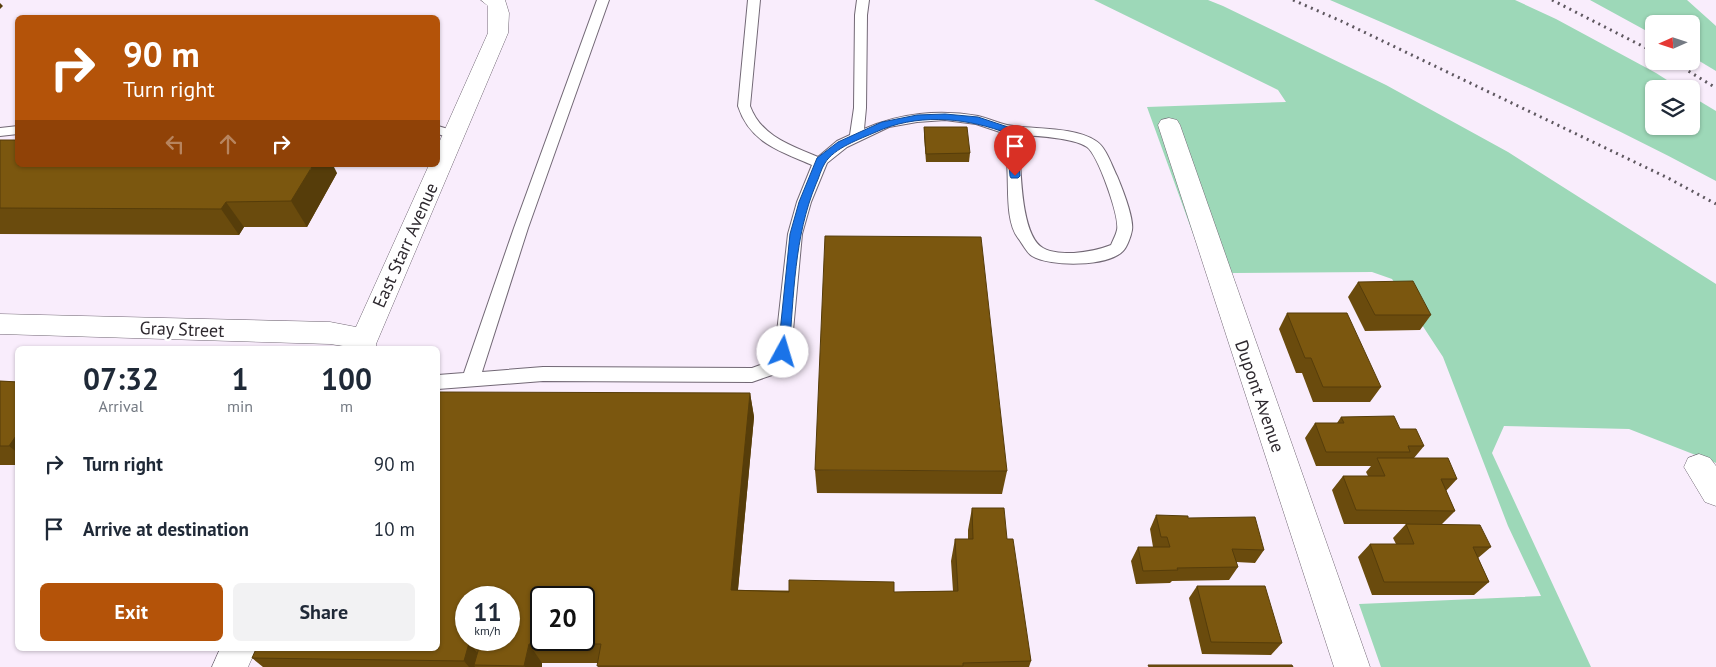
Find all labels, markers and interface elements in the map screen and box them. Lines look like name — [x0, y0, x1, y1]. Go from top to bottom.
north arrow — [1645, 15, 1700, 70]
map controls — [1645, 15, 1700, 135]
text: 90 m — [123, 31, 200, 77]
icon: right — [40, 35, 105, 100]
text: Turn right — [123, 75, 215, 103]
button: layers — [1645, 80, 1700, 135]
pin — [994, 125, 1036, 176]
icon: left — [161, 130, 189, 158]
icon: ahead — [214, 130, 242, 158]
icon: right — [267, 130, 295, 158]
icon: arrive — [1001, 132, 1029, 160]
street label: East Starr Avenue — [367, 179, 443, 311]
street label: Gray Street — [139, 316, 225, 342]
position arrow — [756, 325, 808, 377]
street label: Dupont Avenue — [1230, 337, 1290, 455]
text: 07:32 — [83, 359, 159, 398]
text: 1 — [232, 359, 249, 398]
text: 100 — [321, 359, 372, 398]
text: Arrival — [99, 396, 143, 416]
text: min — [227, 396, 253, 416]
text: m — [340, 396, 353, 416]
icon: right — [40, 450, 68, 478]
text: Turn right — [83, 452, 163, 476]
text: 90 m — [374, 452, 415, 476]
icon: arrive — [40, 515, 68, 543]
text: Arrive at destination — [83, 517, 249, 541]
text: 10 m — [374, 517, 415, 541]
button: Exit — [40, 583, 223, 641]
button: Share — [233, 583, 415, 641]
speed limit sign: 20 — [530, 586, 595, 651]
text: 11 — [473, 596, 502, 628]
text: km/h — [474, 623, 501, 638]

